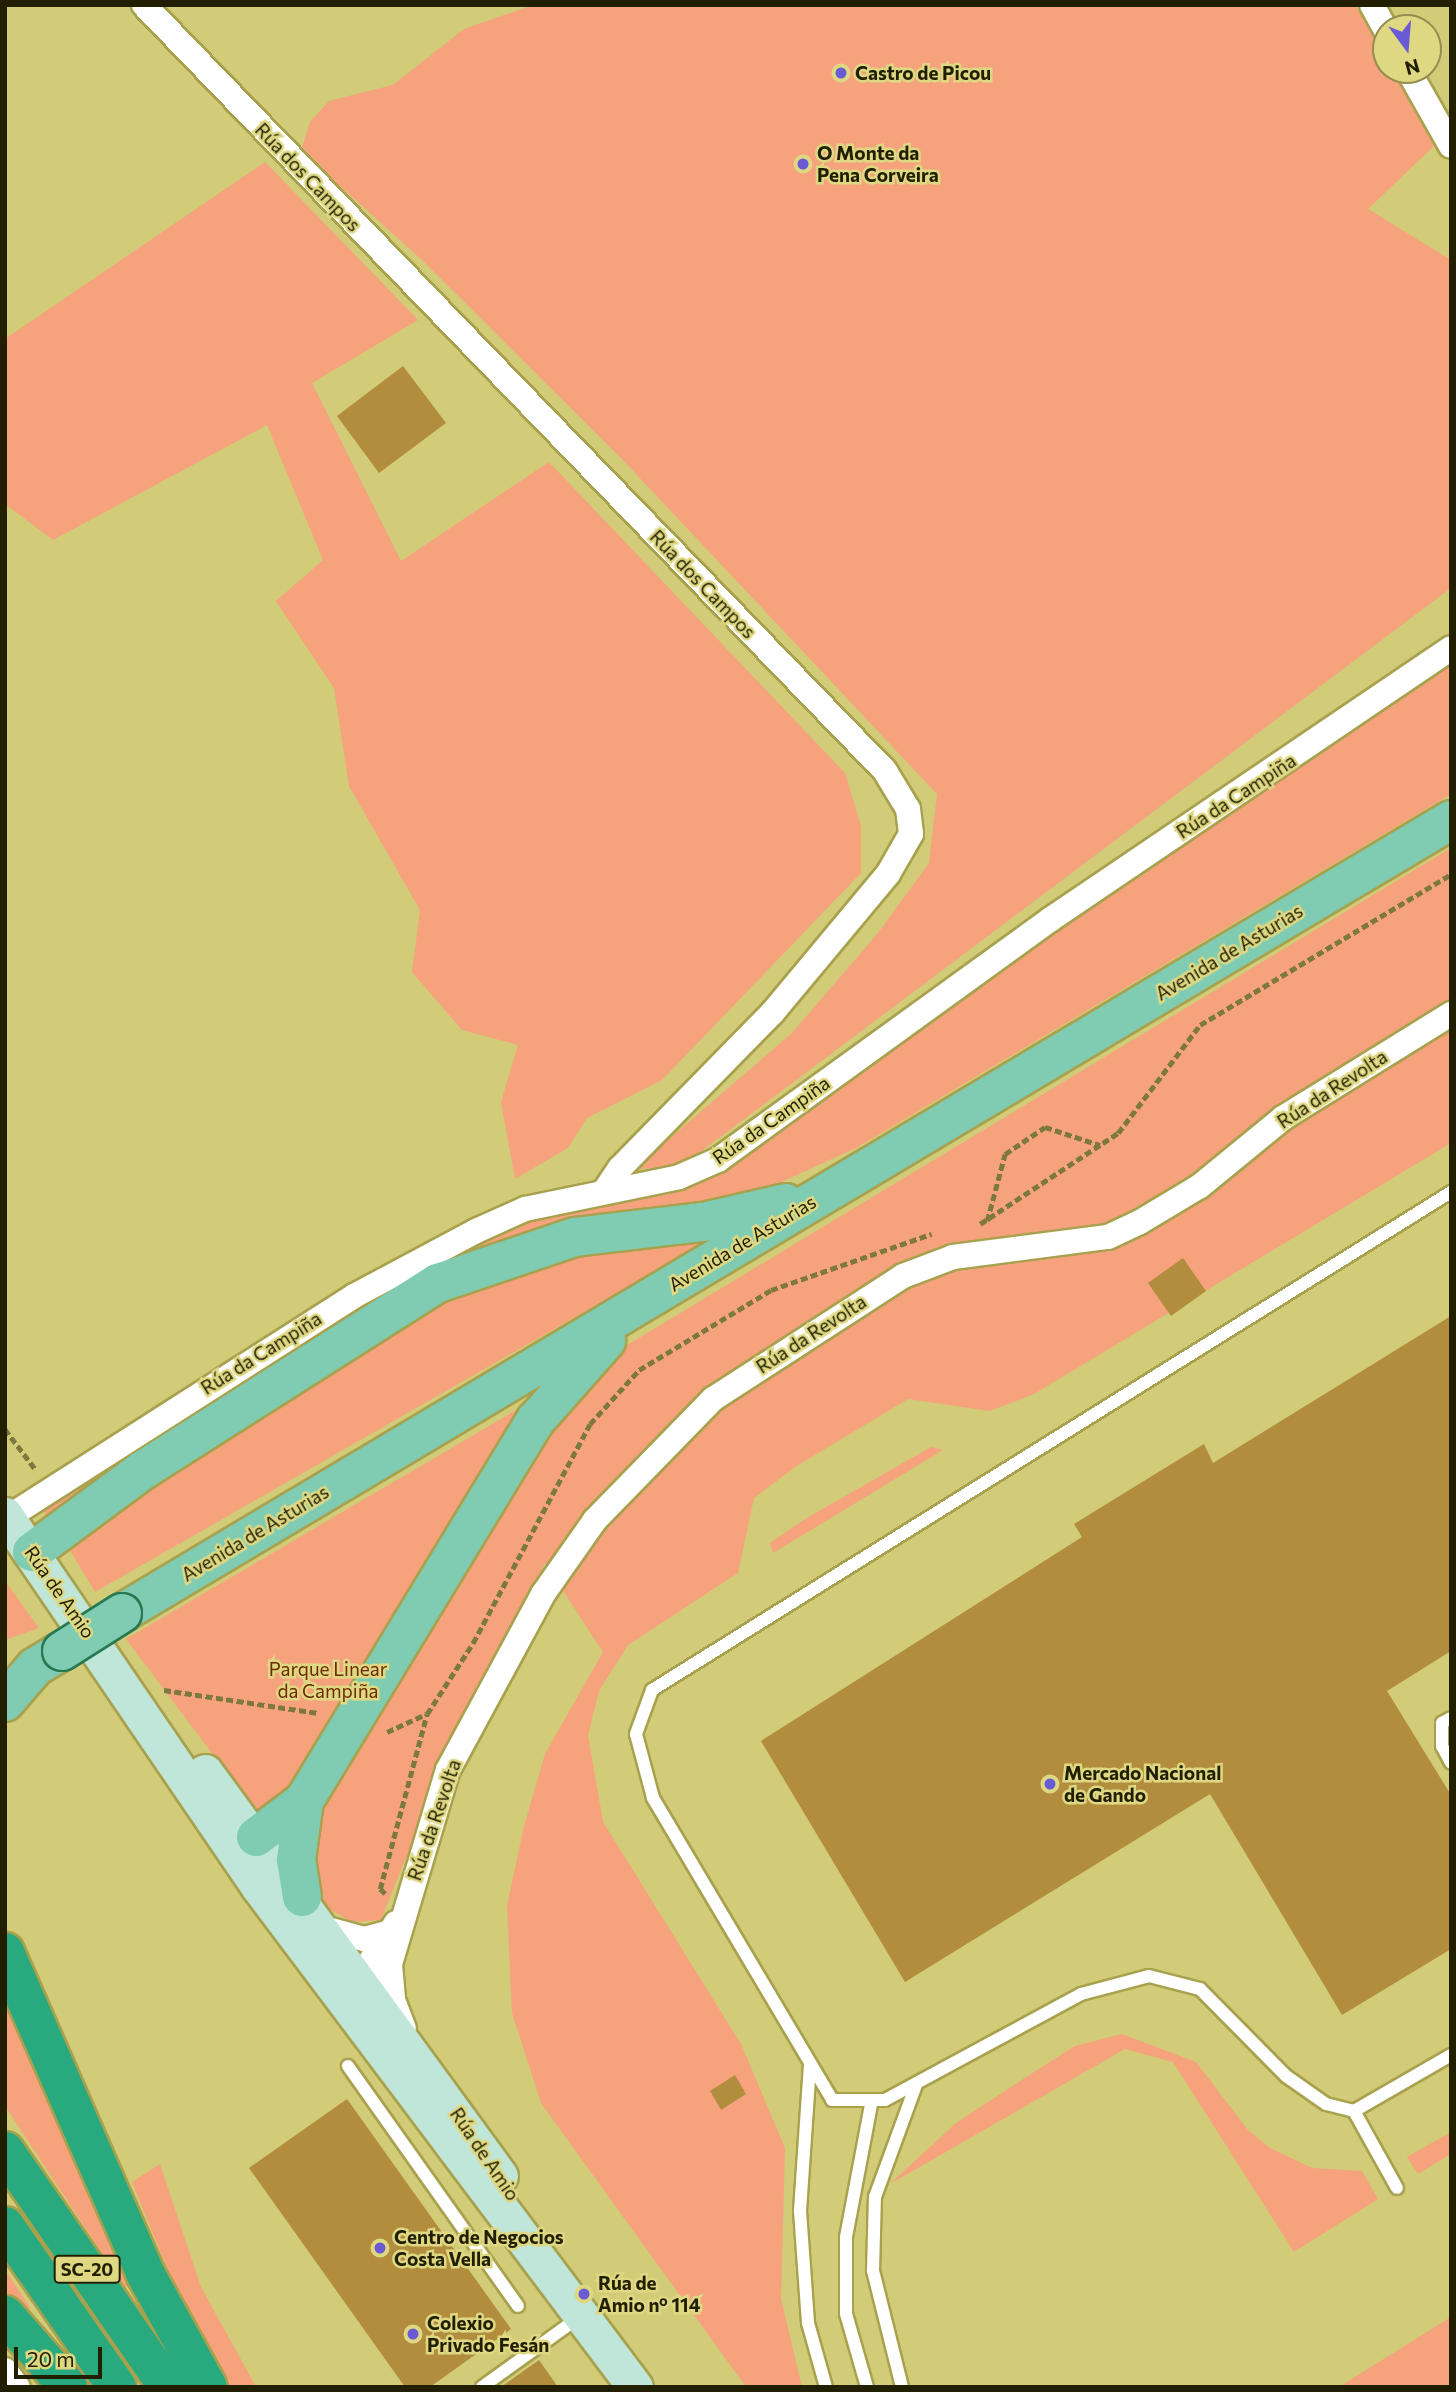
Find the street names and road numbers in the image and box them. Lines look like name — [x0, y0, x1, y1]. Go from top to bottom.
street label: Rúa dos Campos — [251, 118, 365, 236]
street label: Rúa dos Campos — [646, 525, 760, 643]
street label: Rúa da Campiña — [1172, 749, 1300, 843]
street label: Avenida de Asturias — [1151, 899, 1307, 1005]
street label: Rúa da Revolta — [1273, 1045, 1391, 1133]
street label: Rúa da Campiña — [708, 1071, 834, 1169]
street label: Avenida de Asturias — [664, 1190, 820, 1296]
street label: Rúa da Revolta — [752, 1290, 870, 1378]
street label: Rúa da Campiña — [197, 1307, 325, 1399]
street label: Avenida de Asturias — [177, 1480, 333, 1586]
street label: Rúa de Amio — [20, 1541, 100, 1643]
street label: Rúa da Revolta — [403, 1756, 465, 1884]
street label: Rúa de Amio — [446, 2103, 524, 2205]
road number: SC-20 — [52, 2255, 122, 2284]

